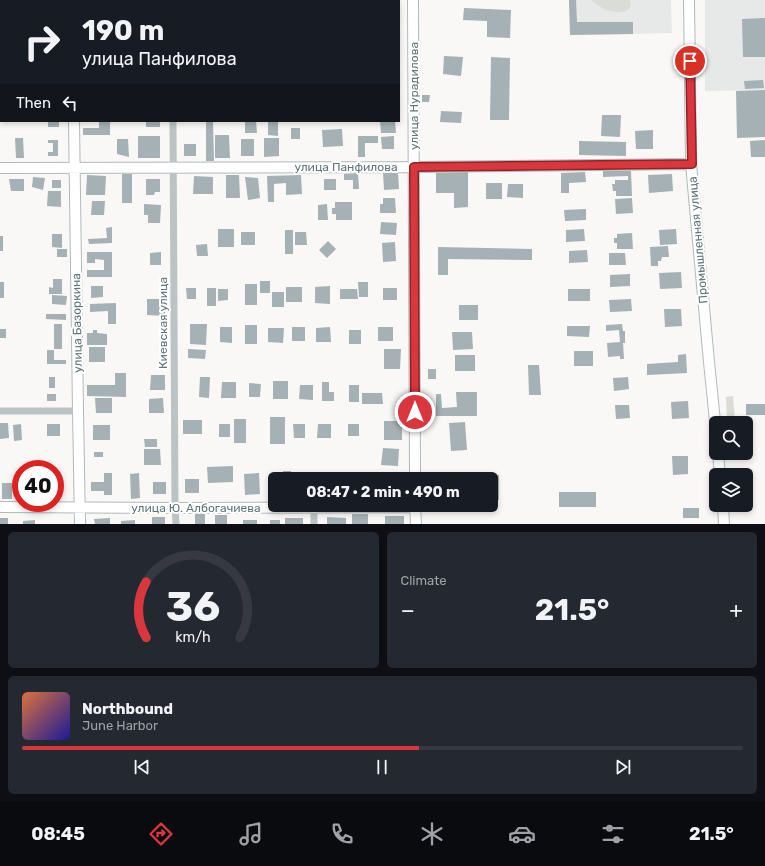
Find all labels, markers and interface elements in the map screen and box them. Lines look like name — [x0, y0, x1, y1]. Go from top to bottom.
text: 190 m — [82, 14, 165, 47]
icon: right — [16, 16, 68, 68]
street label: улица Нурадилова — [407, 42, 421, 150]
pin — [673, 44, 707, 78]
text: улица Панфилова — [82, 48, 237, 70]
icon: arrive — [679, 50, 701, 72]
icon: left — [59, 92, 81, 114]
text: Then — [16, 94, 51, 112]
street label: улица Панфилова — [294, 160, 398, 174]
street label: Промышленная улица — [685, 176, 711, 304]
street label: улица Базоркина — [69, 273, 85, 373]
street label: Киевская улица — [156, 277, 170, 369]
position arrow — [394, 391, 436, 433]
map controls — [709, 416, 753, 512]
button: search — [709, 416, 753, 460]
speed limit sign: 40 — [12, 460, 64, 512]
button: layers — [709, 468, 753, 512]
text: 08:47 · 2 min · 490 m — [306, 483, 460, 501]
street label: улица Ю. Албогачиева — [131, 501, 261, 515]
text: Climate — [401, 573, 447, 588]
text: 36 — [166, 582, 220, 631]
text: 21.5° — [535, 592, 609, 628]
text: − — [401, 597, 415, 624]
text: + — [729, 597, 743, 624]
text: km/h — [175, 629, 211, 646]
text: Northbound — [82, 700, 173, 718]
text: June Harbor — [82, 718, 158, 733]
icon: previous — [131, 756, 153, 778]
icon: pause — [371, 756, 393, 778]
icon: next — [612, 756, 634, 778]
icon: directions — [147, 820, 175, 848]
icon: music — [237, 820, 265, 848]
icon: phone — [328, 820, 356, 848]
icon: climate — [418, 820, 446, 848]
icon: car — [508, 820, 536, 848]
icon: filters — [599, 820, 627, 848]
text: 08:45 — [31, 823, 85, 845]
text: 21.5° — [689, 823, 734, 845]

